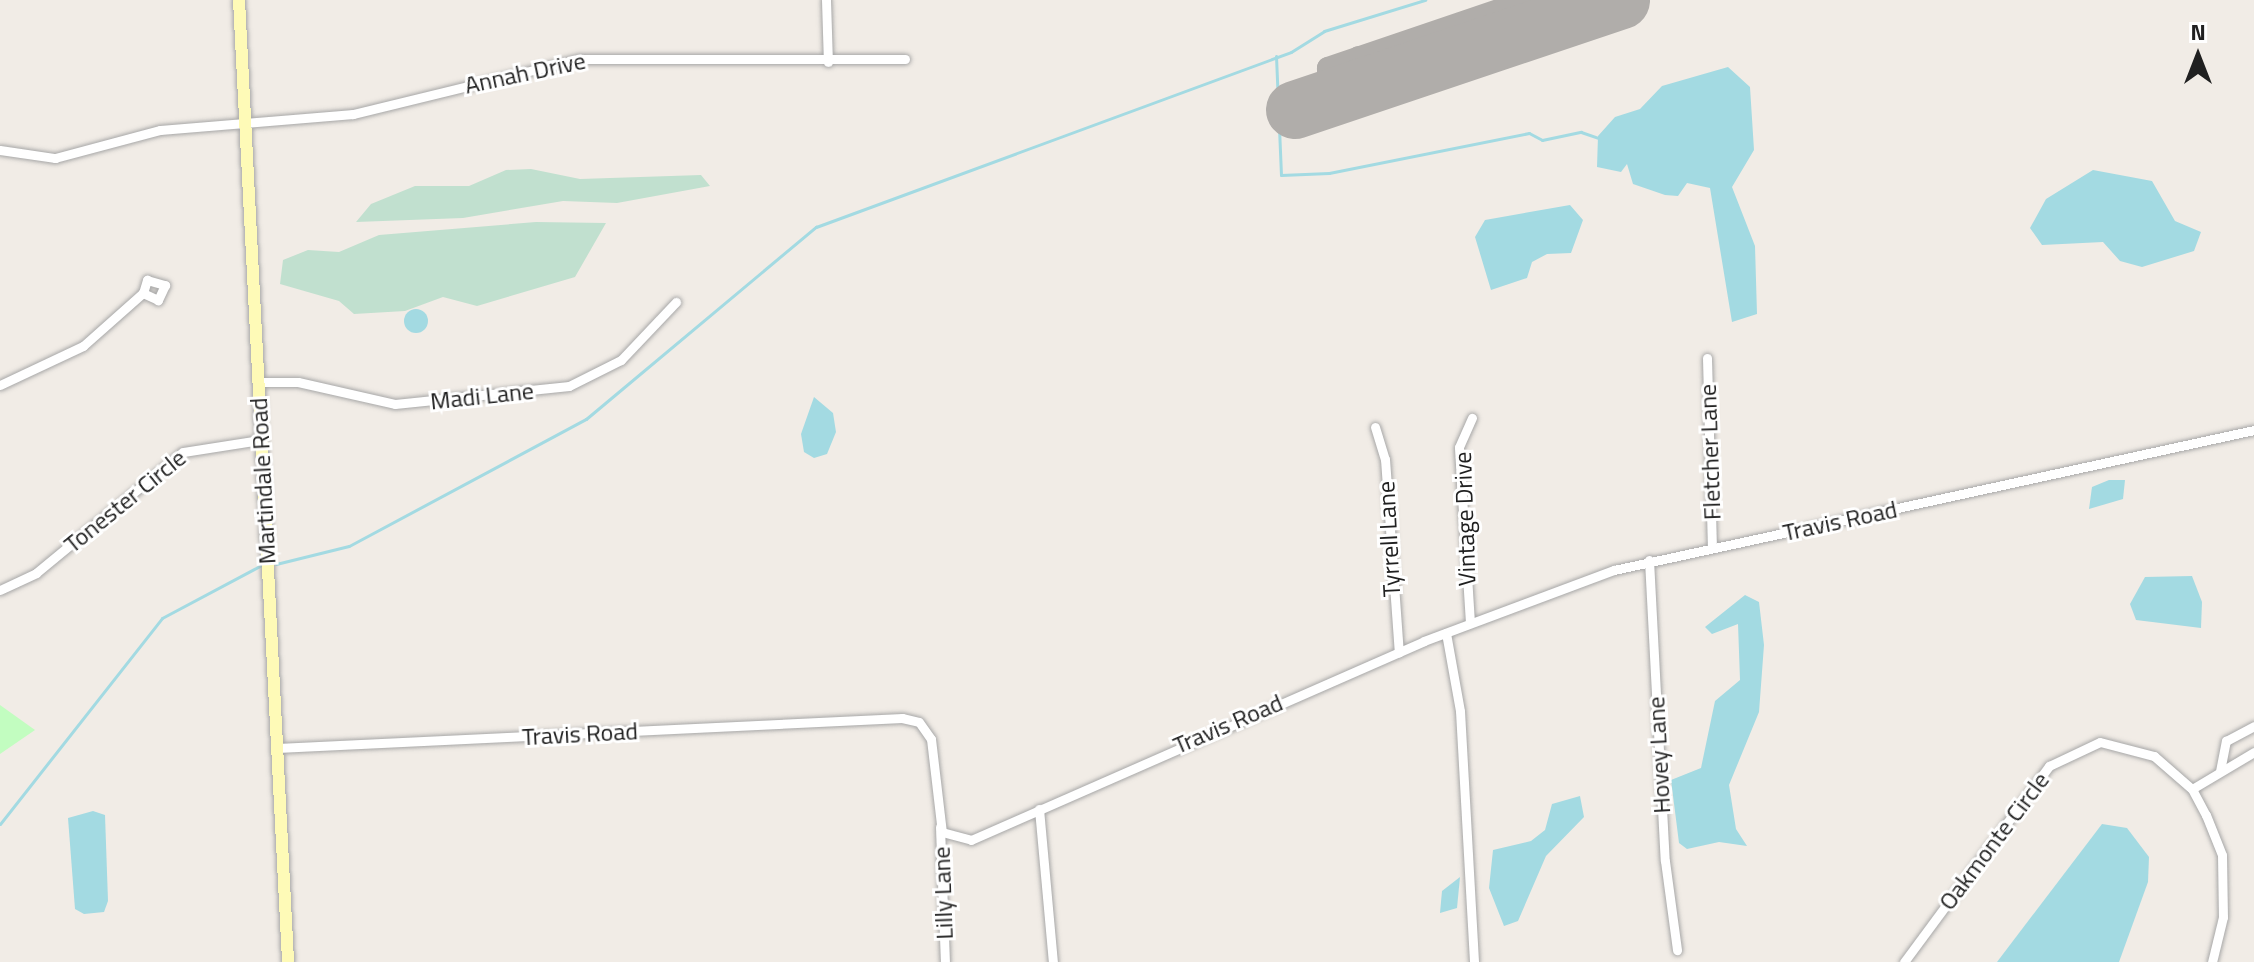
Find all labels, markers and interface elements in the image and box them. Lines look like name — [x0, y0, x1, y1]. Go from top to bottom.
text: N — [2190, 15, 2206, 49]
north arrow — [2158, 16, 2238, 96]
street label: Annah Drive — [462, 46, 588, 100]
street label: Madi Lane — [429, 376, 535, 416]
street label: Fletcher Lane — [1693, 383, 1727, 521]
street label: Martindale Road — [244, 397, 282, 565]
street label: Tonester Circle — [58, 443, 192, 559]
street label: Vintage Drive — [1448, 451, 1482, 587]
street label: Tyrrell Lane — [1372, 480, 1406, 598]
street label: Travis Road — [1780, 495, 1900, 547]
street label: Travis Road — [1169, 688, 1287, 760]
street label: Hovey Lane — [1642, 696, 1676, 814]
street label: Travis Road — [521, 717, 639, 751]
street label: Oakmonte Circle — [1933, 766, 2055, 916]
street label: Lilly Lane — [927, 846, 959, 940]

